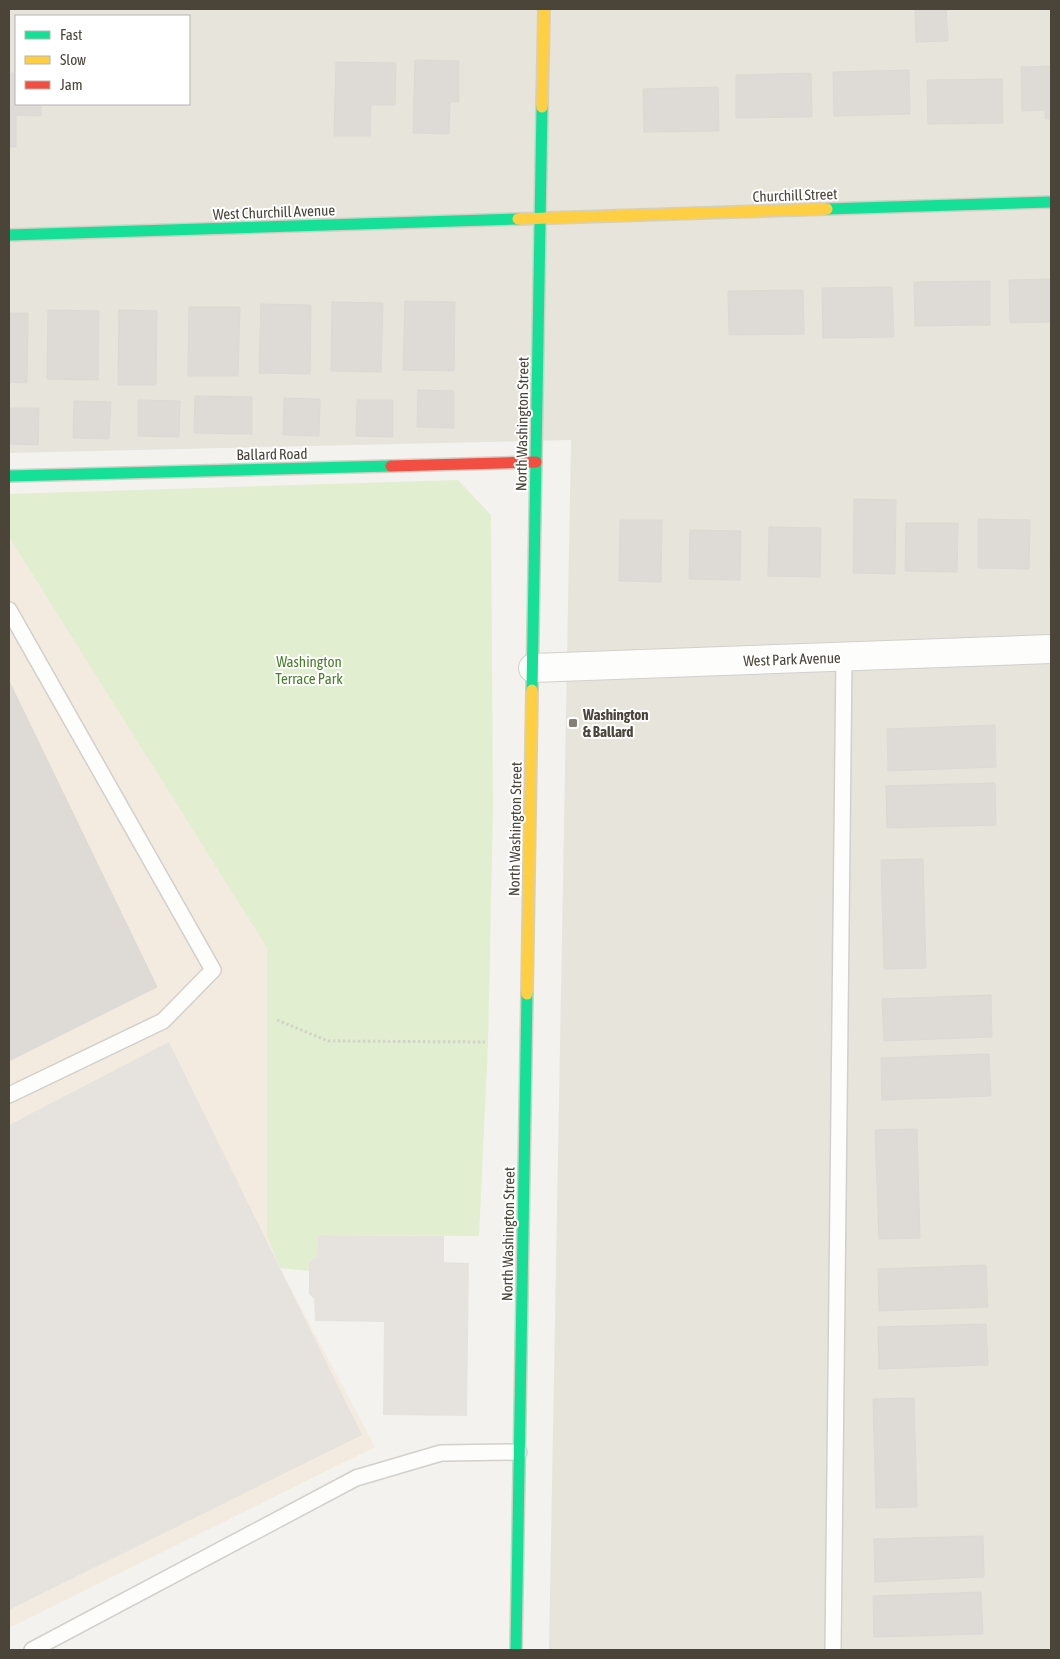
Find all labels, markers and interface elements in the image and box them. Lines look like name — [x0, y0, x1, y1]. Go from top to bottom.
legend — [15, 15, 190, 105]
text: Fast — [60, 26, 82, 43]
text: Slow — [60, 51, 86, 68]
text: Jam — [60, 76, 83, 93]
street label: Churchill Street — [752, 185, 838, 205]
street label: West Churchill Avenue — [213, 201, 336, 223]
street label: North Washington Street — [512, 357, 532, 491]
street label: Ballard Road — [236, 445, 308, 463]
street label: West Park Avenue — [743, 649, 841, 669]
park label: Washington Terrace Park — [275, 653, 343, 687]
place label: Washington & Ballard — [582, 706, 649, 740]
marker: Washington & Ballard — [567, 717, 579, 729]
street label: North Washington Street — [505, 762, 525, 896]
street label: North Washington Street — [498, 1167, 518, 1301]

